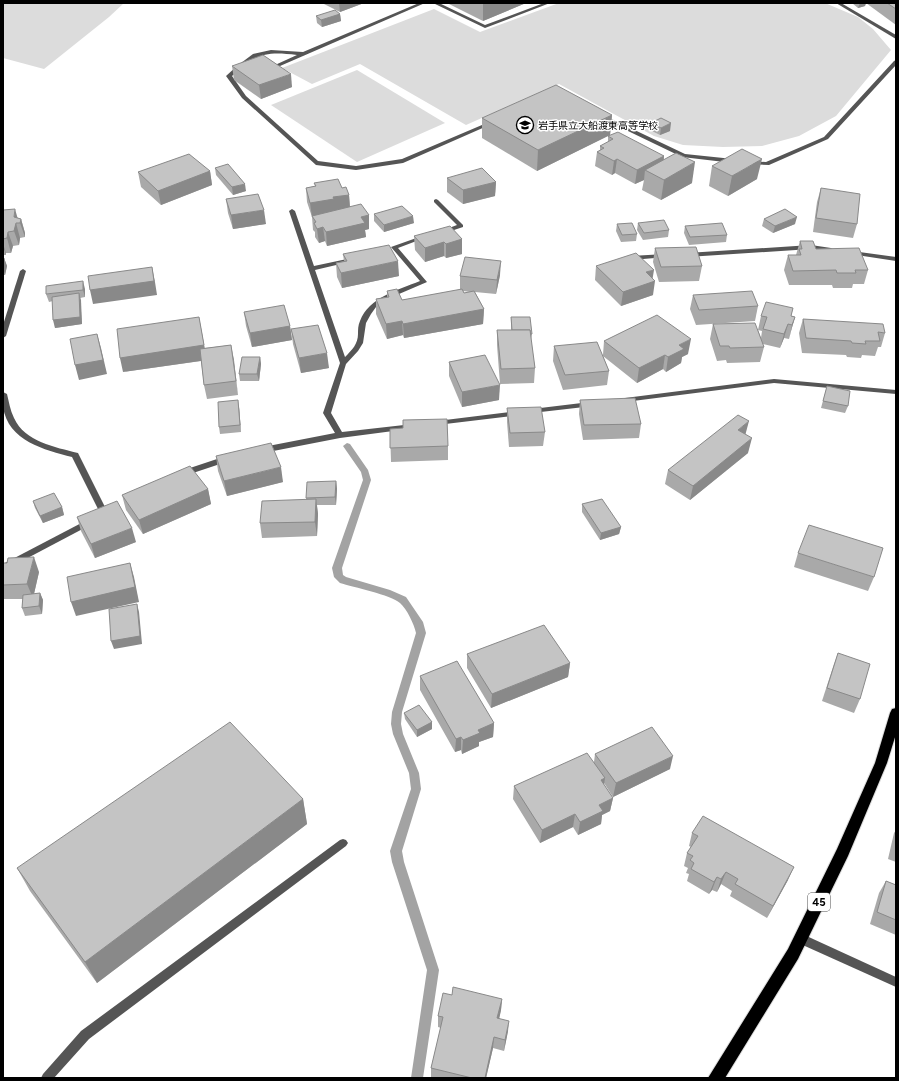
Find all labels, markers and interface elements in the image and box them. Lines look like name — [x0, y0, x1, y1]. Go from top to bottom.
school or university icon: 岩手県立大船渡東高等学校 — [515, 115, 535, 135]
place label: 岩手県立大船渡東高等学校 — [538, 119, 658, 132]
road number: 45 — [808, 893, 830, 911]

